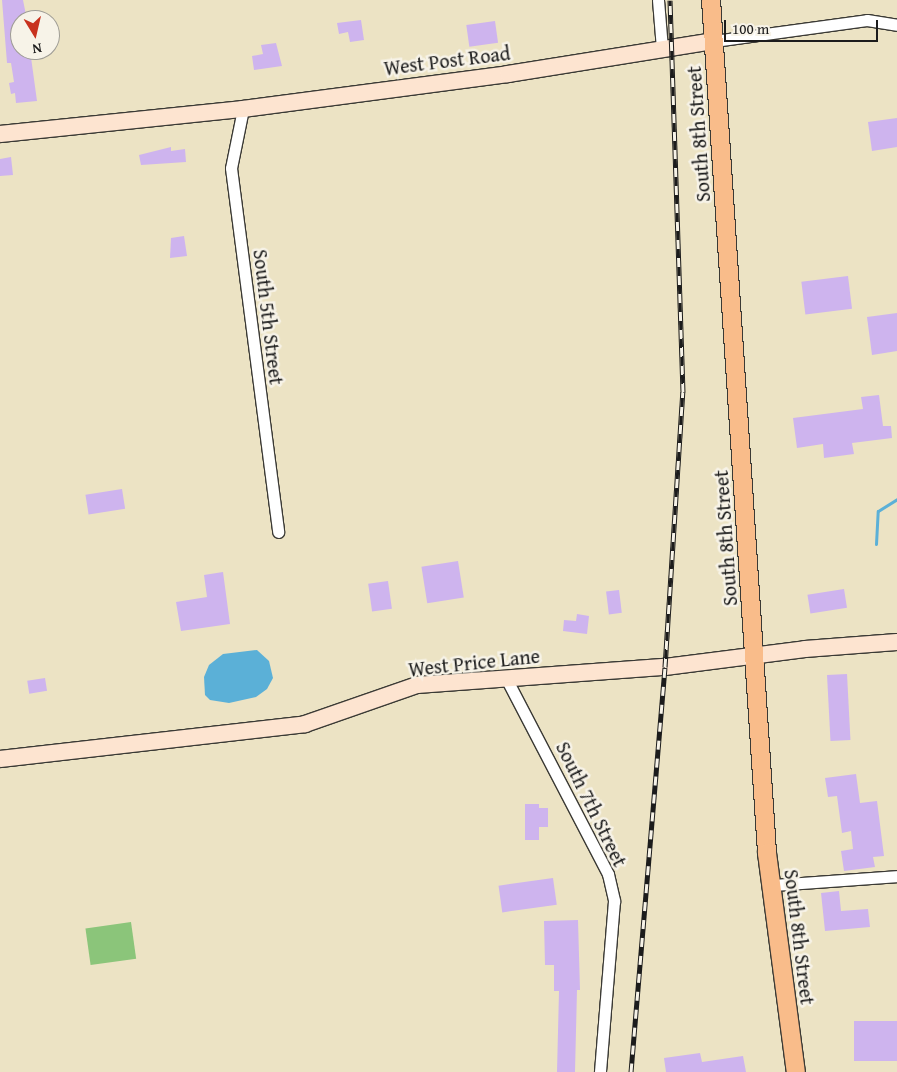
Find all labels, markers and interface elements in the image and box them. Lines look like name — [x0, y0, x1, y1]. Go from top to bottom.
north arrow — [10, 10, 60, 60]
scale bar — [727, 10, 881, 42]
text: 100 m — [732, 18, 769, 39]
text: N — [31, 38, 43, 59]
street label: West Post Road — [382, 40, 512, 80]
street label: South 8th Street — [681, 65, 715, 203]
street label: South 5th Street — [249, 248, 289, 386]
street label: South 8th Street — [708, 469, 742, 607]
street label: West Price Lane — [407, 643, 541, 681]
street label: South 7th Street — [551, 737, 633, 871]
street label: South 8th Street — [780, 868, 820, 1006]

